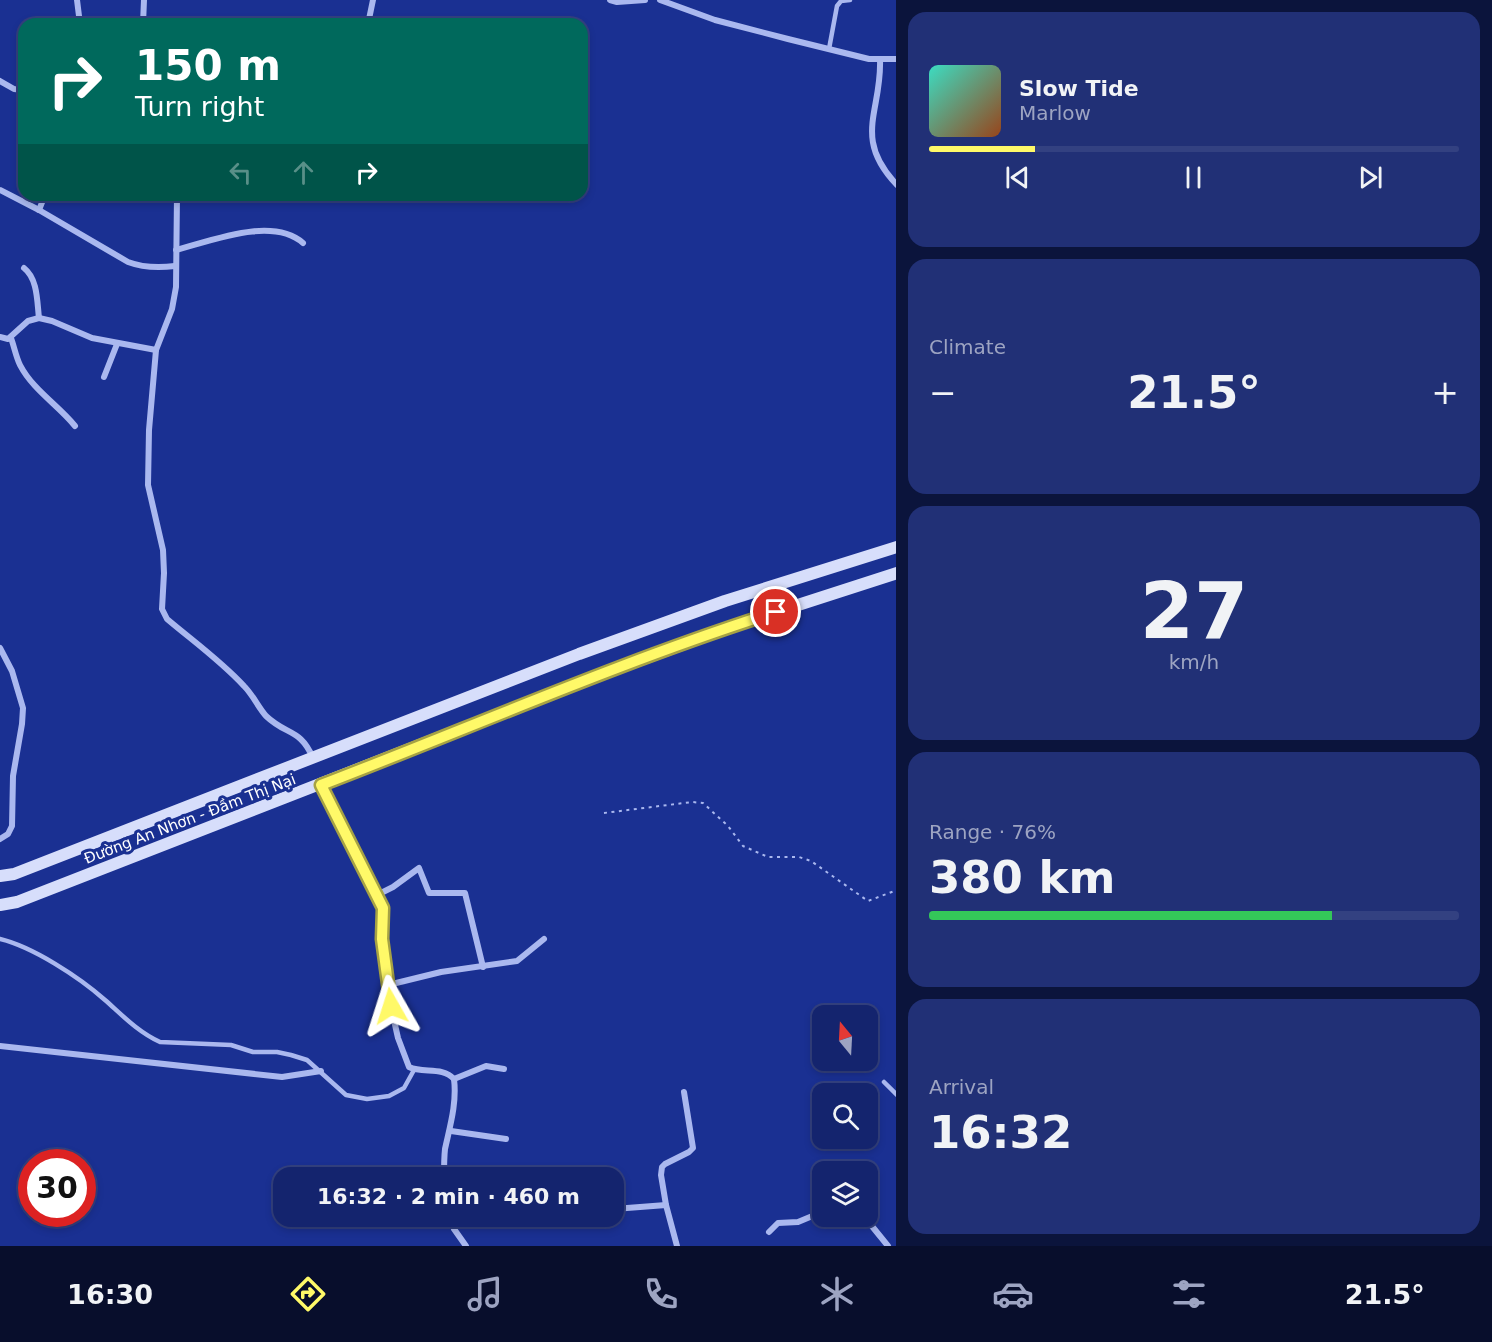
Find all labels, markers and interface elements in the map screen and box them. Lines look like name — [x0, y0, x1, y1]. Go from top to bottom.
text: 150 m — [135, 41, 281, 90]
icon: right — [36, 42, 114, 120]
text: Slow Tide — [1019, 76, 1139, 101]
text: Turn right — [135, 91, 264, 122]
text: Marlow — [1019, 101, 1091, 125]
icon: left — [224, 156, 257, 189]
icon: ahead — [287, 156, 320, 189]
icon: right — [350, 156, 383, 189]
icon: previous — [1001, 161, 1034, 194]
icon: pause — [1177, 161, 1210, 194]
icon: next — [1354, 161, 1387, 194]
text: Climate — [929, 335, 1006, 359]
text: 21.5° — [1127, 366, 1261, 419]
text: − — [929, 373, 957, 412]
text: + — [1431, 373, 1459, 412]
text: 27 — [1140, 566, 1248, 656]
pin — [750, 586, 801, 637]
icon: arrive — [759, 595, 792, 628]
text: km/h — [1169, 650, 1219, 674]
street label: Đường An Nhơn - Đầm Thị Nại — [82, 770, 298, 868]
text: Range · 76% — [929, 820, 1056, 844]
text: 380 km — [929, 851, 1115, 904]
position arrow — [359, 974, 423, 1038]
north arrow — [812, 1005, 878, 1071]
map controls — [812, 1005, 878, 1227]
text: Arrival — [929, 1075, 994, 1099]
button: search — [812, 1083, 878, 1149]
text: 16:32 — [929, 1106, 1072, 1159]
speed limit sign: 30 — [18, 1149, 96, 1227]
button: layers — [812, 1161, 878, 1227]
text: 16:32 · 2 min · 460 m — [317, 1184, 580, 1209]
icon: directions — [287, 1273, 329, 1315]
icon: music — [464, 1273, 506, 1315]
icon: phone — [640, 1273, 682, 1315]
icon: climate — [816, 1273, 858, 1315]
icon: car — [992, 1273, 1034, 1315]
icon: filters — [1168, 1273, 1210, 1315]
text: 16:30 — [67, 1279, 153, 1310]
text: 21.5° — [1345, 1279, 1425, 1310]

